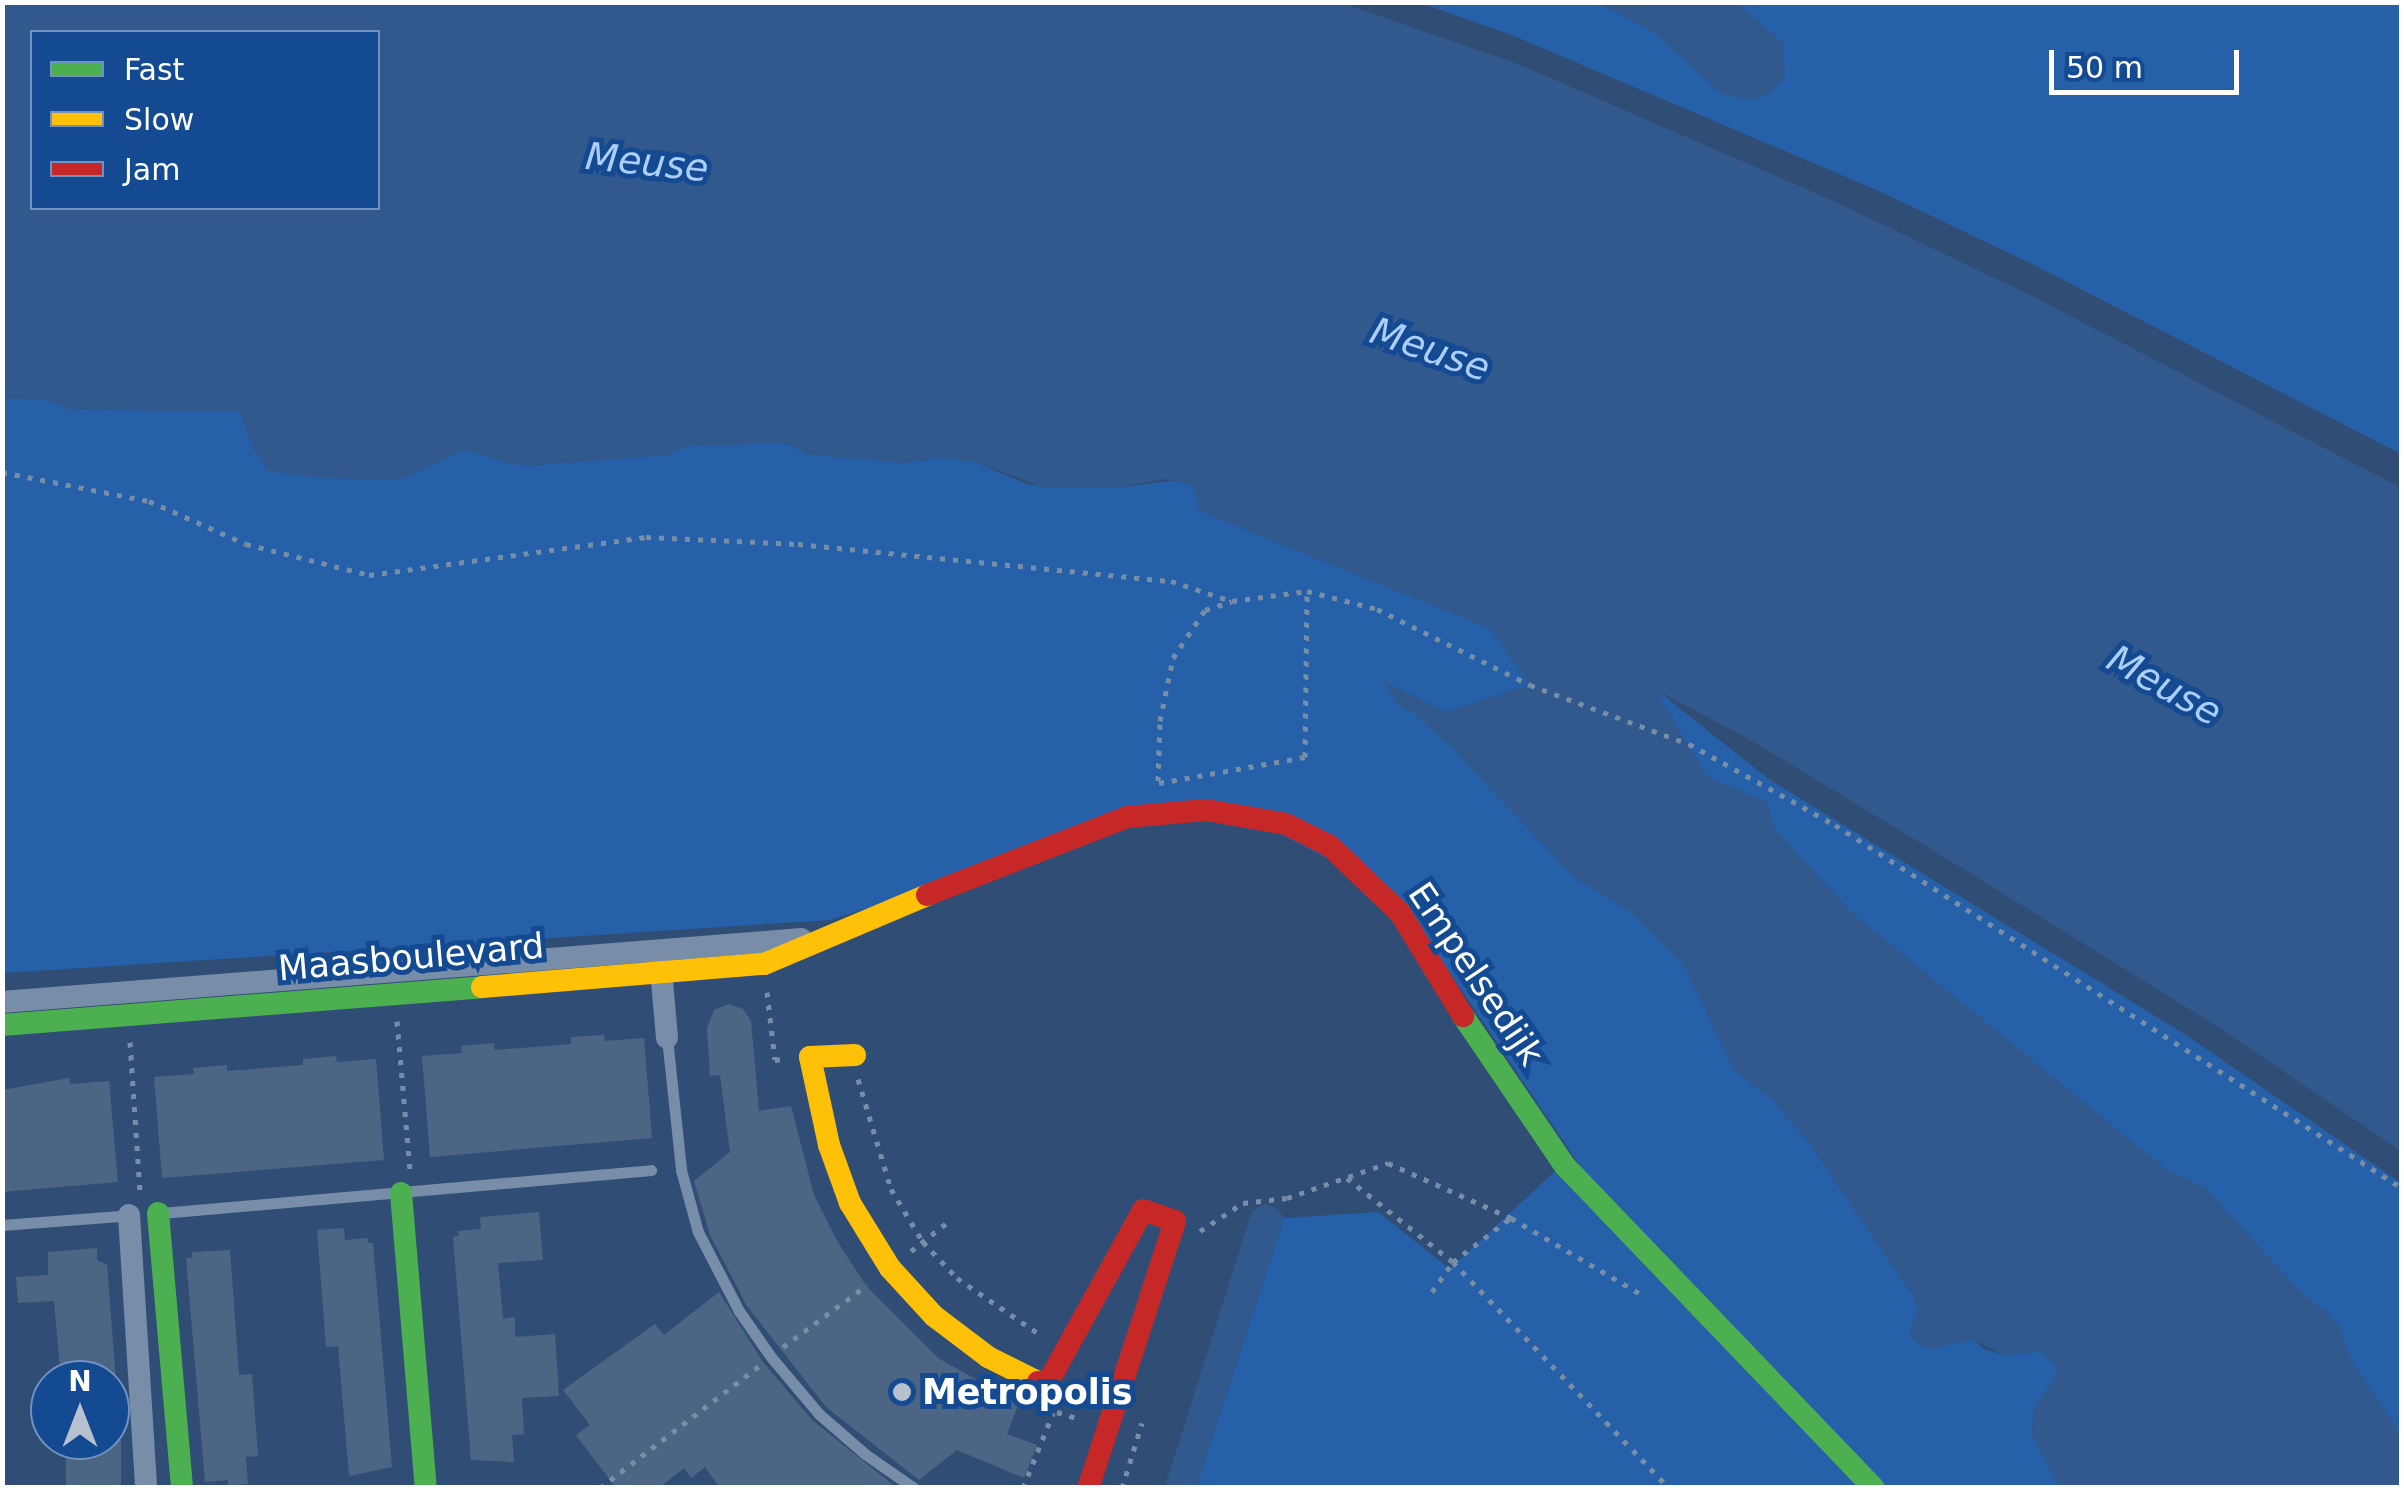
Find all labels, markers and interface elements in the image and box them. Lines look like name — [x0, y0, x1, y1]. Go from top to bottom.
legend — [30, 30, 380, 210]
scale bar — [2054, 30, 2244, 92]
text: 50 m — [2066, 50, 2143, 85]
text: Fast — [124, 52, 184, 87]
text: Slow — [124, 102, 194, 137]
water label: Meuse — [583, 134, 711, 192]
text: Jam — [124, 152, 180, 187]
water label: Meuse — [1364, 308, 1496, 392]
water label: Meuse — [2099, 636, 2229, 736]
street label: Empelsedijk — [1399, 875, 1553, 1073]
street label: Maasboulevard — [276, 924, 546, 990]
north arrow — [30, 1360, 130, 1460]
text: N — [68, 1365, 92, 1398]
place label: Metropolis — [922, 1371, 1133, 1413]
marker: Metropolis — [891, 1381, 913, 1403]

